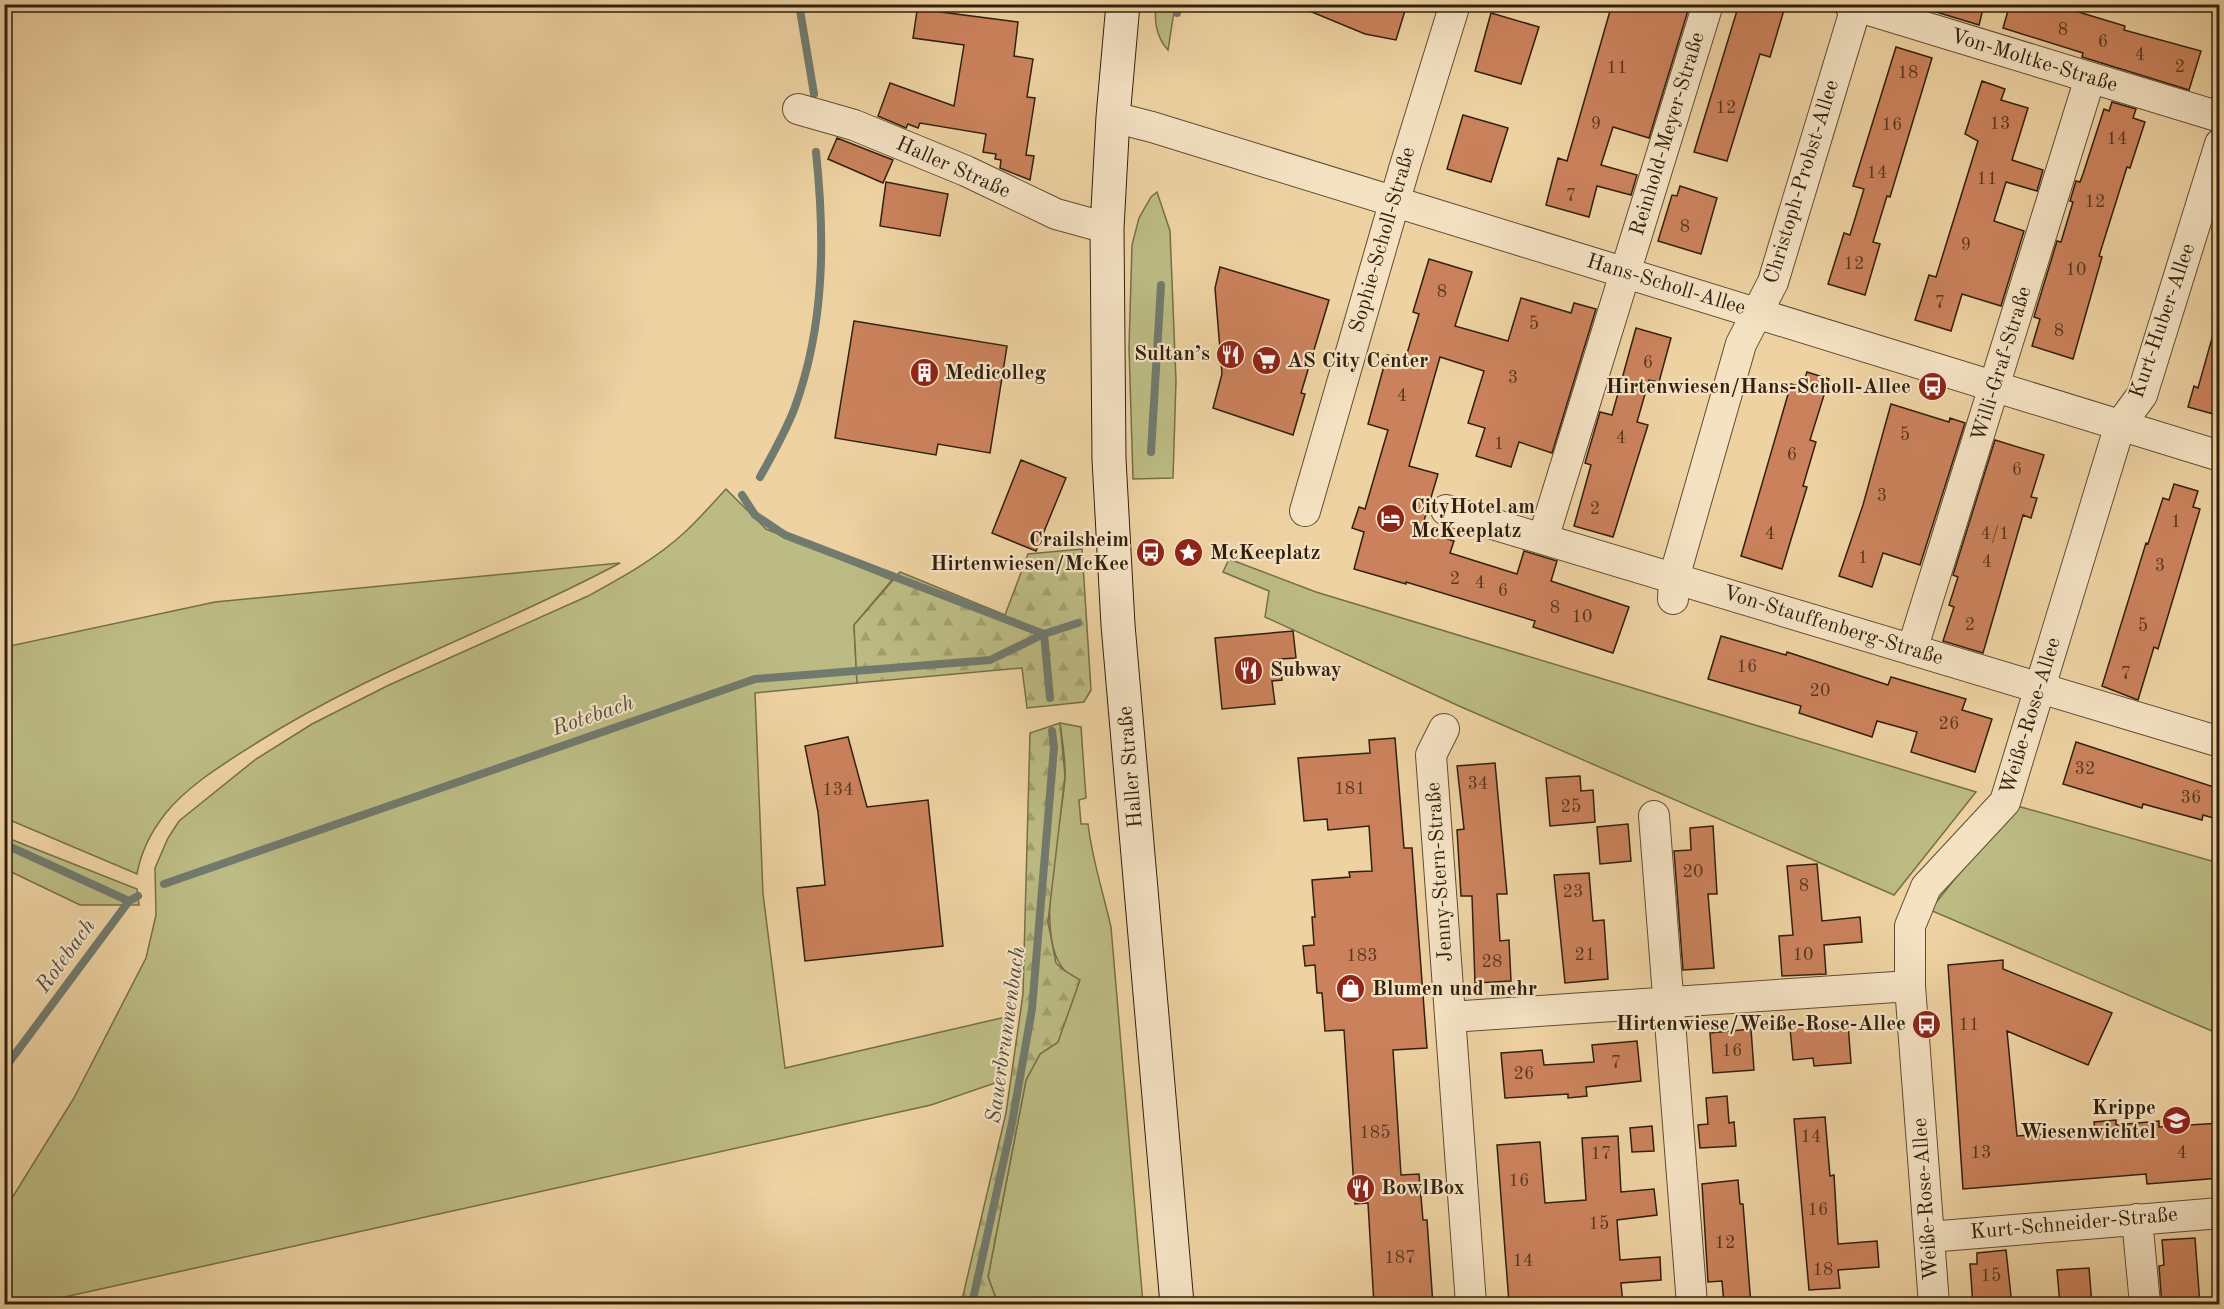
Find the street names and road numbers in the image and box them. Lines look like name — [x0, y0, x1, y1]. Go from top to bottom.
street label: Von-Moltke-Straße — [1948, 26, 2120, 96]
street label: Reinhold-Meyer-Straße — [1627, 30, 1709, 238]
street label: Christoph-Probst-Allee — [1761, 78, 1843, 286]
street label: Haller Straße — [893, 133, 1013, 203]
street label: Sophie-Scholl-Straße — [1346, 145, 1420, 335]
street label: Kurt-Huber-Allee — [2127, 241, 2199, 401]
street label: Hans-Scholl-Allee — [1584, 251, 1748, 319]
street label: Willi-Graf-Straße — [1968, 284, 2036, 444]
street label: Von-Stauffenberg-Straße — [1721, 583, 1945, 669]
street label: Weiße-Rose-Allee — [1997, 635, 2065, 797]
street label: Haller Straße — [1115, 705, 1147, 829]
street label: Jenny-Stern-Straße — [1423, 781, 1457, 963]
street label: Weiße-Rose-Allee — [1910, 1117, 1942, 1281]
street label: Kurt-Schneider-Straße — [1969, 1204, 2179, 1244]

